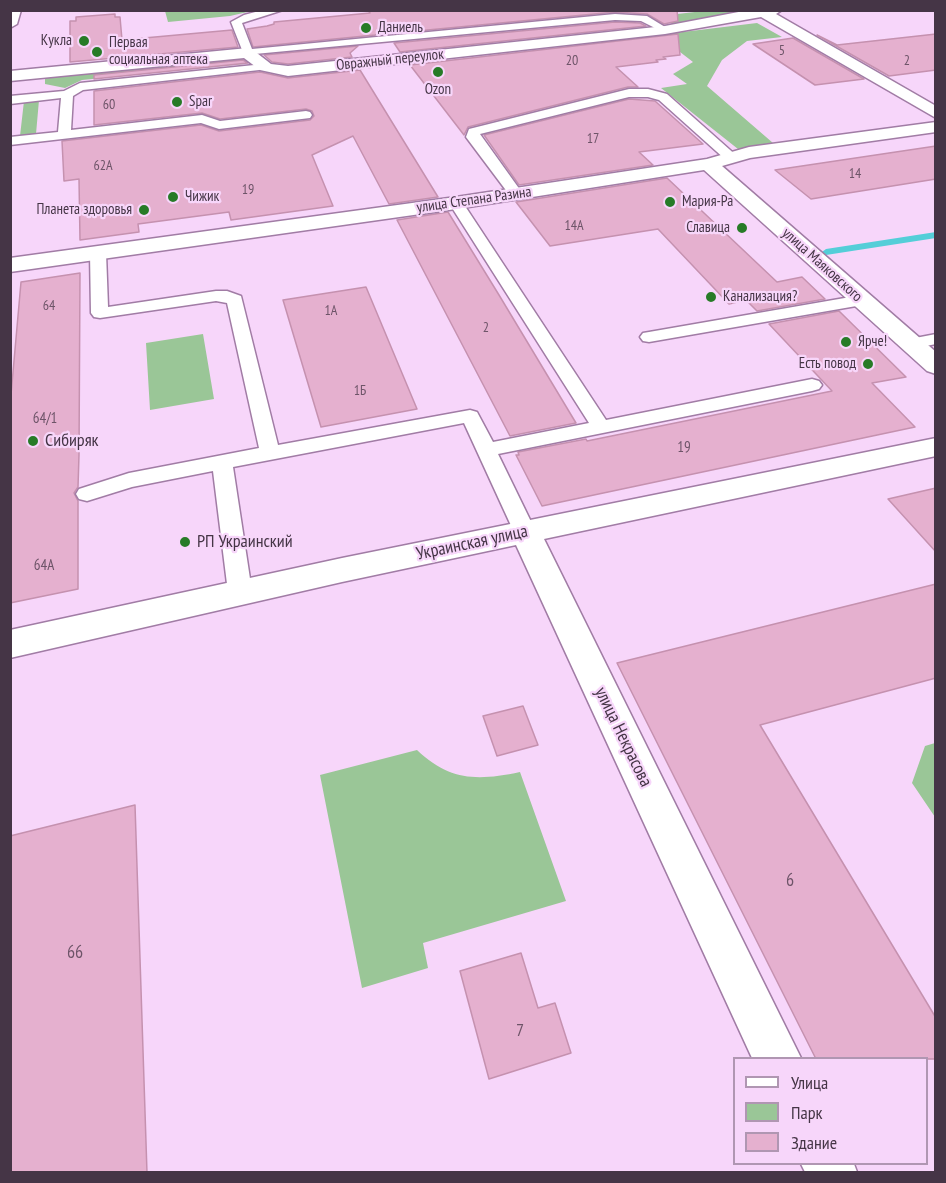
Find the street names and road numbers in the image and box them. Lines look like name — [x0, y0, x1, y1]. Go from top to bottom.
street label: Овражный переулок — [335, 45, 445, 75]
street label: улица Степана Разина — [415, 183, 533, 217]
street label: улица Маяковского — [778, 224, 866, 306]
street label: Украинская улица — [414, 521, 530, 565]
street label: улица Некрасова — [590, 684, 656, 790]

